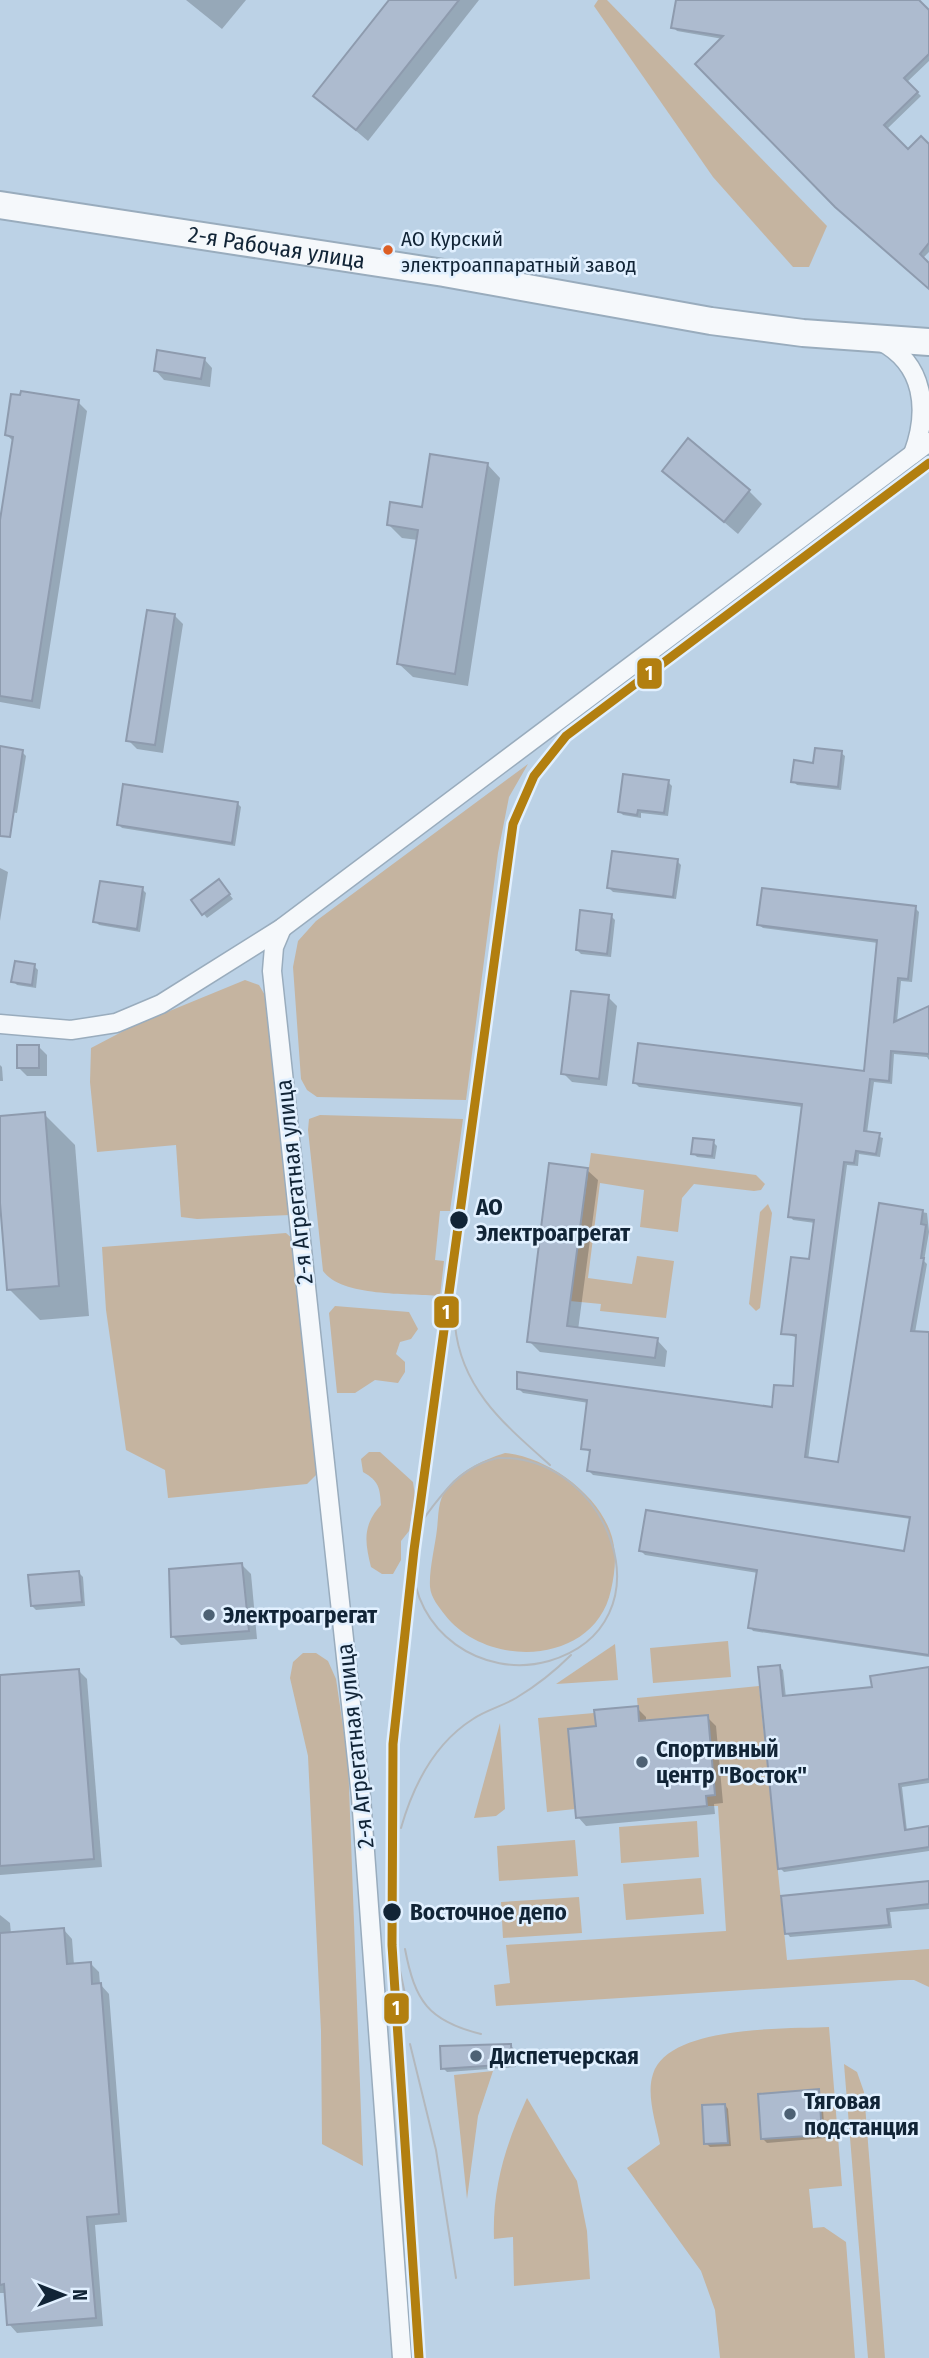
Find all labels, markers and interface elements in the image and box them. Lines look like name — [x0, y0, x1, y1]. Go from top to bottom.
street label: 2-я Рабочая улица — [186, 220, 367, 275]
place label: АО Курский электроаппаратный завод — [401, 226, 636, 278]
marker: АО Курский электроаппаратный завод — [381, 243, 395, 257]
line badge: 1 — [636, 657, 663, 690]
text: 1 — [645, 662, 653, 685]
street label: 2-я Агрегатная улица — [269, 1078, 319, 1286]
place label: АО Электроагрегат — [475, 1193, 631, 1247]
marker: АО Электроагрегат — [448, 1209, 470, 1231]
line badge: 1 — [433, 1295, 460, 1329]
text: 1 — [442, 1301, 450, 1324]
place label: Электроагрегат — [223, 1601, 378, 1629]
marker: Электроагрегат — [201, 1607, 217, 1623]
street label: 2-я Агрегатная улица — [330, 1642, 380, 1850]
place label: Спортивный центр "Восток" — [656, 1735, 807, 1789]
marker: Спортивный центр "Восток" — [634, 1754, 650, 1770]
place label: Восточное депо — [410, 1898, 567, 1926]
marker: Восточное депо — [381, 1901, 403, 1923]
line badge: 1 — [383, 1992, 410, 2025]
text: 1 — [392, 1997, 400, 2020]
place label: Диспетчерская — [489, 2042, 639, 2070]
marker: Диспетчерская — [468, 2048, 484, 2064]
place label: Тяговая подстанция — [804, 2087, 919, 2141]
marker: Тяговая подстанция — [782, 2106, 798, 2122]
north arrow — [28, 2260, 98, 2330]
text: N — [68, 2289, 91, 2301]

